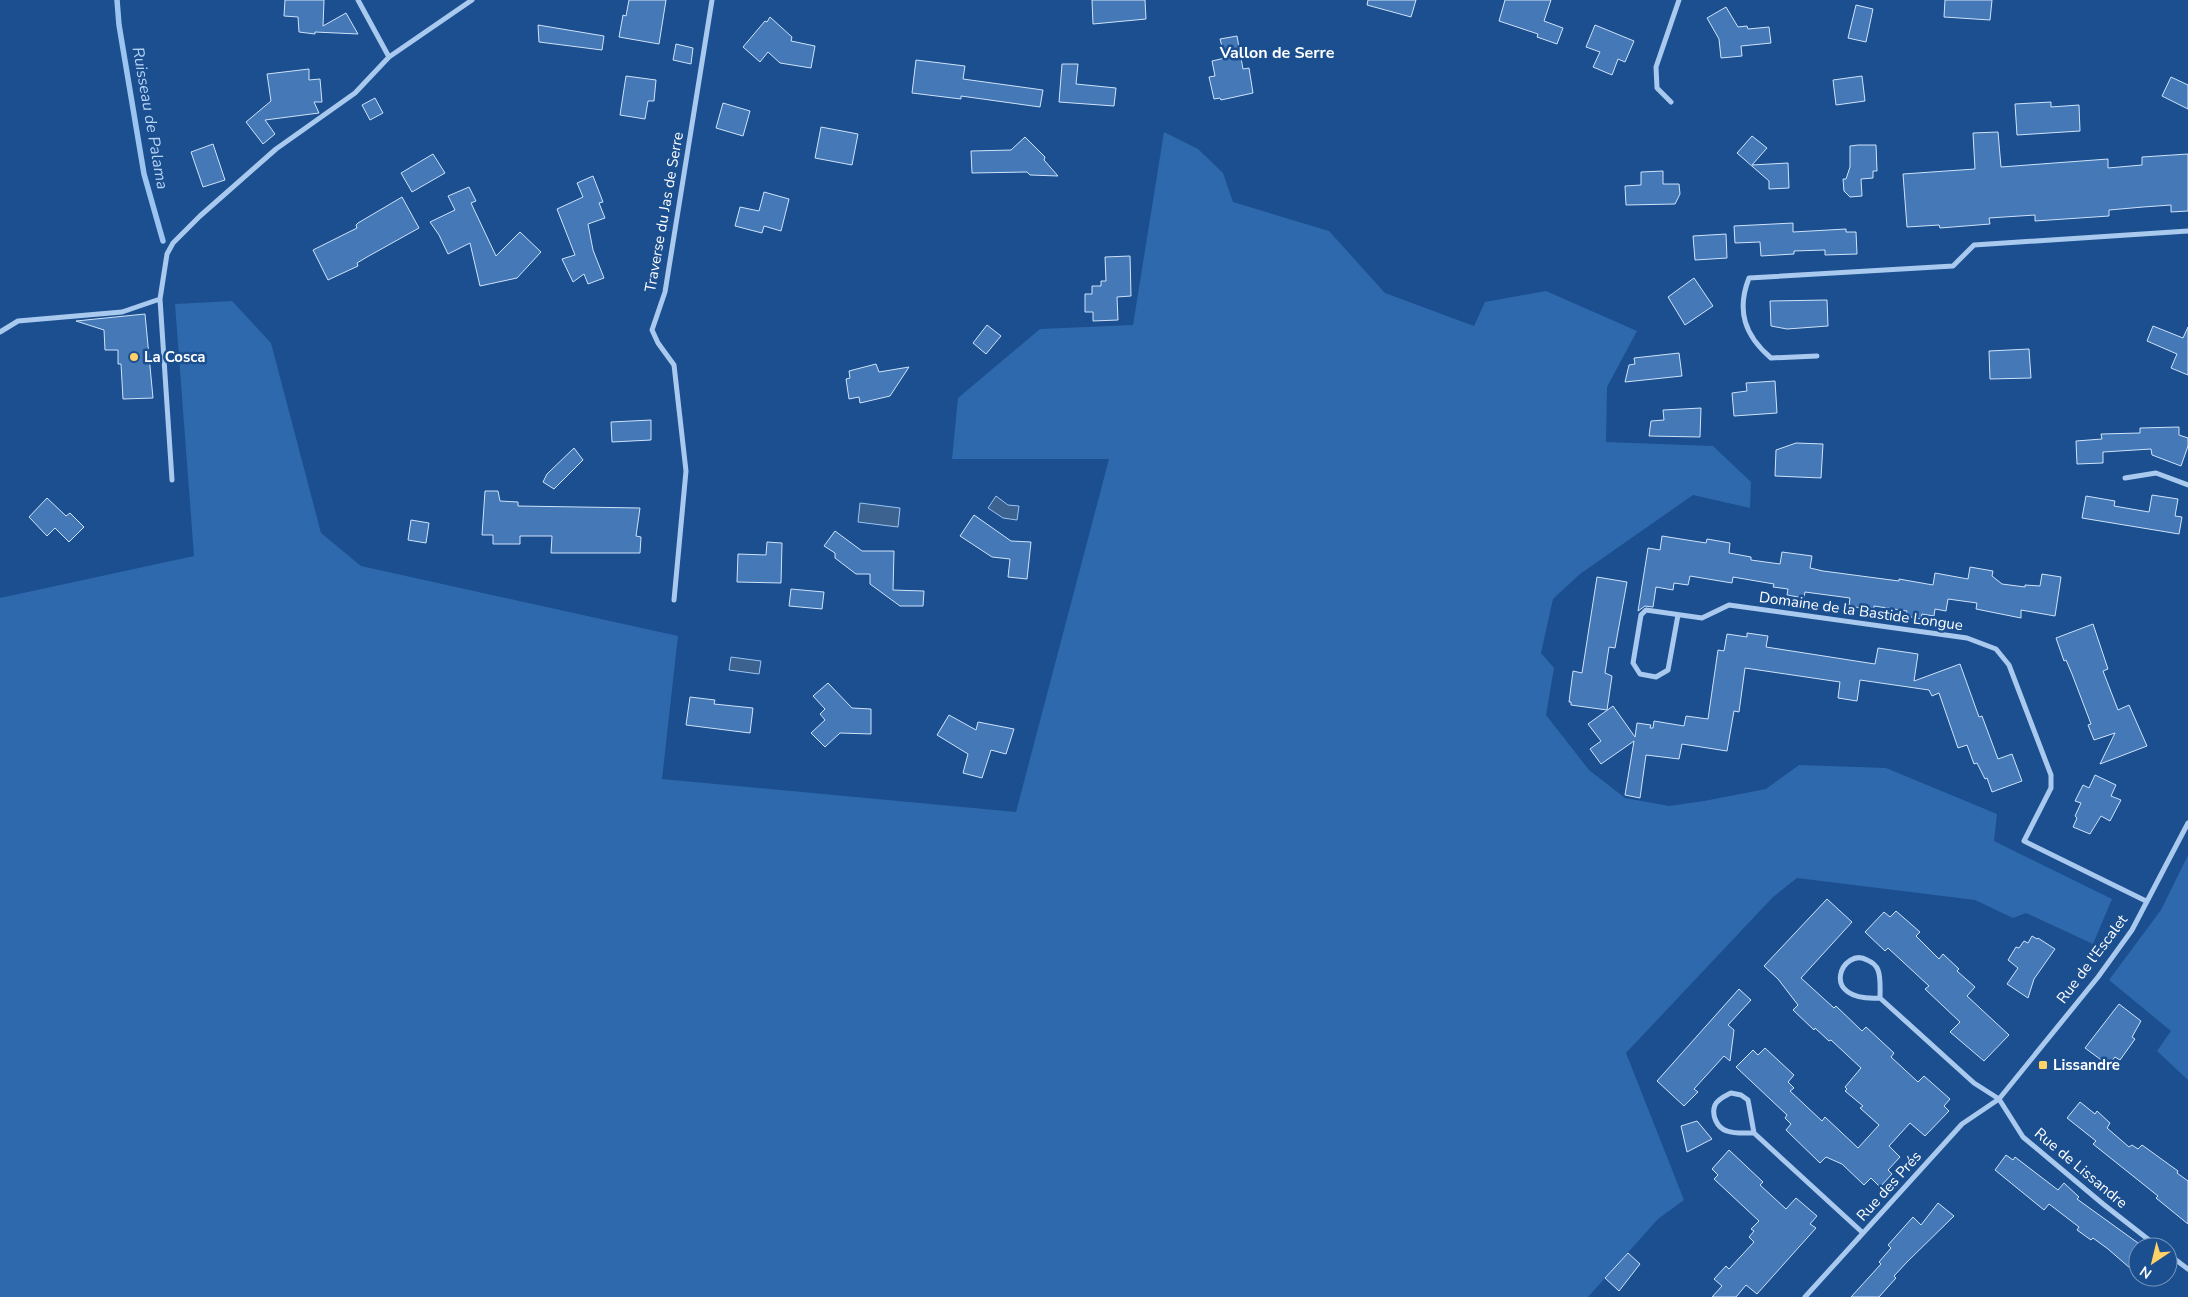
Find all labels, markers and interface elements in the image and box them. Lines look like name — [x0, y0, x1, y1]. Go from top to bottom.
district label: Vallon de Serre — [1219, 42, 1335, 64]
water label: Ruisseau de Palama — [127, 45, 173, 191]
street label: Traverse du Jas de Serre — [640, 130, 688, 294]
place label: La Cosca — [144, 347, 206, 367]
marker: La Cosca — [128, 351, 140, 363]
street label: Domaine de la Bastide Longue — [1758, 587, 1964, 635]
street label: Rue de l'Escalet — [2052, 910, 2132, 1007]
place label: Lissandre — [2053, 1055, 2120, 1075]
marker: Lissandre — [2037, 1059, 2049, 1071]
street label: Rue de Lissandre — [2030, 1123, 2132, 1213]
street label: Rue des Prés — [1852, 1147, 1926, 1225]
north arrow — [2128, 1237, 2178, 1287]
text: N — [2136, 1261, 2156, 1283]

